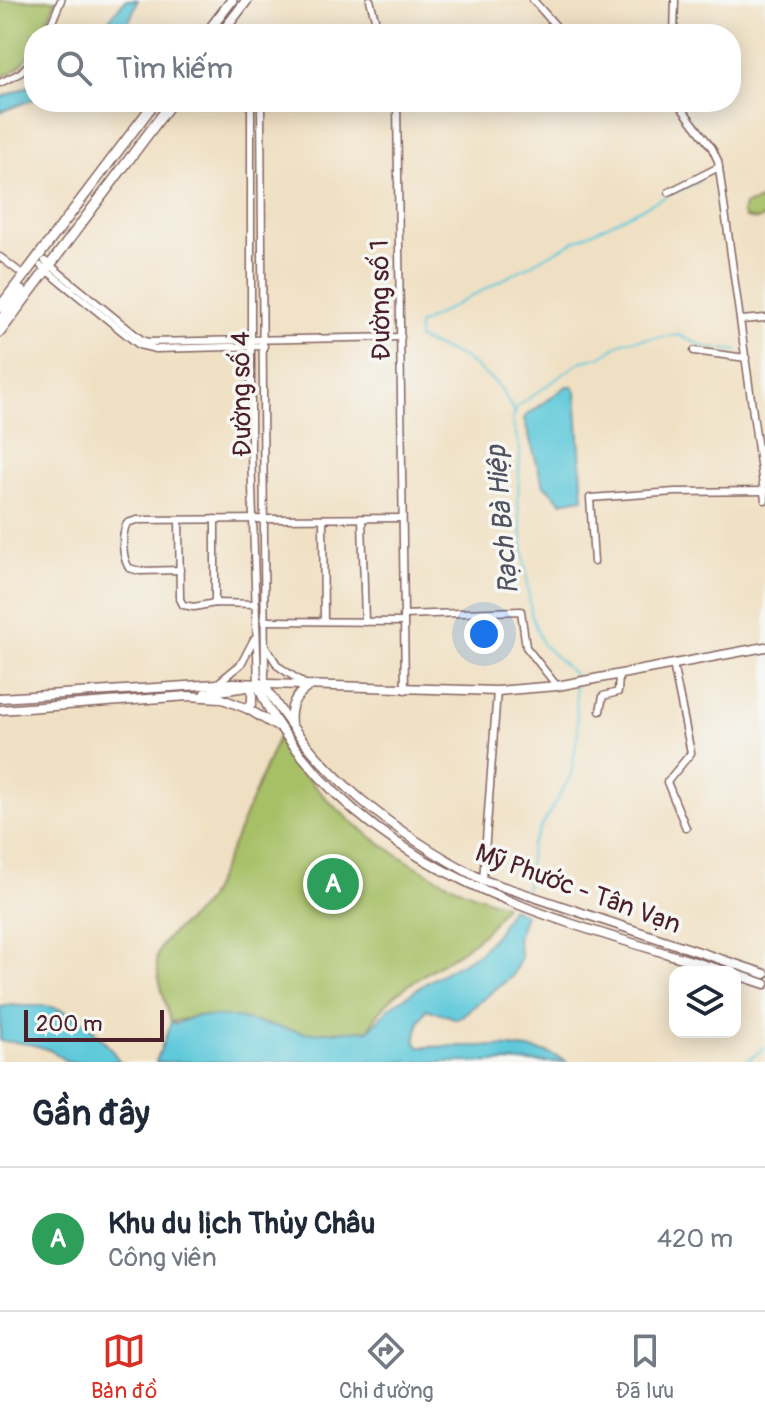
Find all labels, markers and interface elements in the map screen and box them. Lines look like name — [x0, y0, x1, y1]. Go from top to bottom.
search box — [24, 24, 741, 112]
icon: search — [52, 46, 96, 90]
text: Tìm kiếm — [116, 50, 233, 87]
street label: Đường số 1 — [364, 239, 398, 361]
street label: Đường số 4 — [225, 331, 259, 457]
water label: Rạch Bà Hiệp — [479, 442, 527, 596]
your location — [464, 614, 504, 654]
street label: Mỹ Phước - Tân Vạn — [471, 837, 685, 941]
pin: A — [307, 854, 359, 914]
map controls — [669, 966, 741, 1038]
button: layers — [669, 966, 741, 1038]
scale bar — [24, 1006, 164, 1042]
text: 200 m — [36, 1010, 103, 1038]
text: Gần đây — [32, 1093, 150, 1136]
text: Khu du lịch Thủy Châu — [108, 1205, 375, 1242]
text: A — [50, 1223, 66, 1255]
text: 420 m — [657, 1223, 733, 1255]
text: Công viên — [108, 1242, 217, 1274]
tab: Bản đồ — [91, 1329, 157, 1405]
tab: Chỉ đường — [339, 1329, 434, 1405]
tab: Đã lưu — [615, 1329, 674, 1405]

